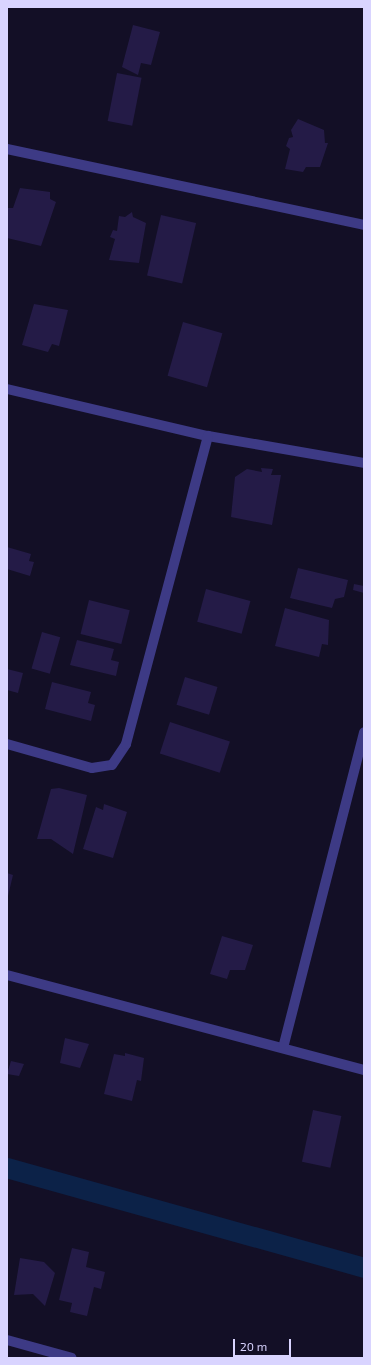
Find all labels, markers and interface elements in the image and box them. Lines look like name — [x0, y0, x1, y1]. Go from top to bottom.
scale bar — [235, 1331, 293, 1357]
text: 20 m — [240, 1339, 267, 1353]

